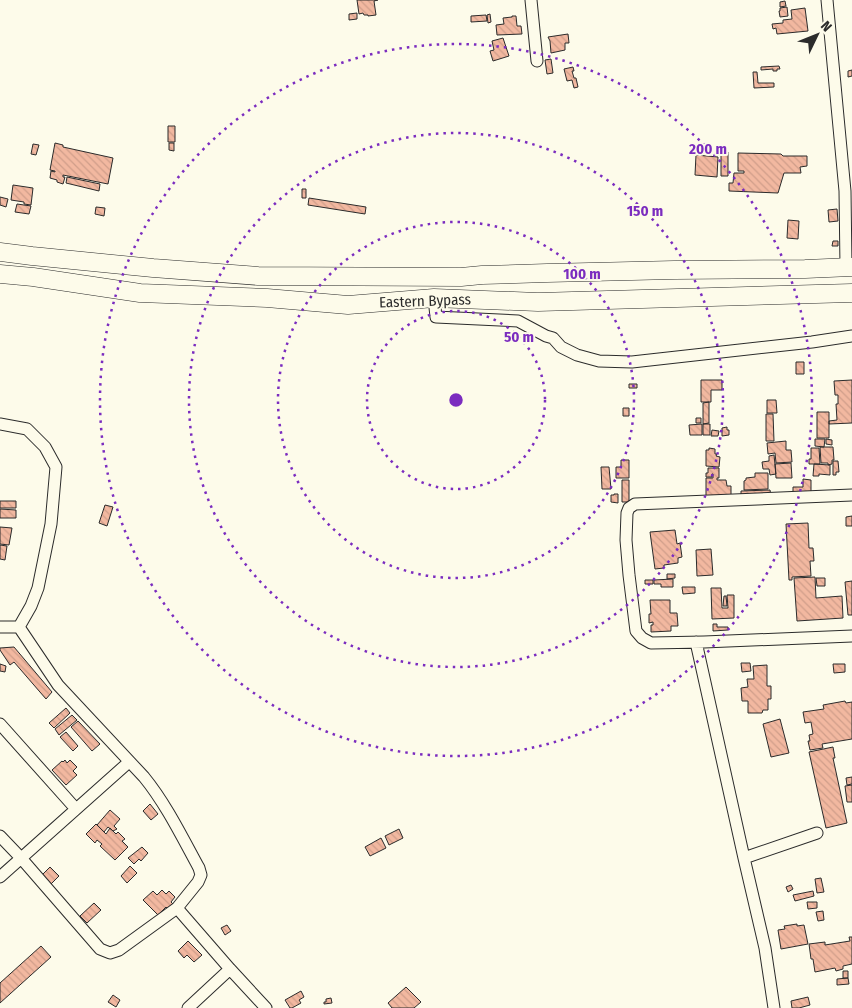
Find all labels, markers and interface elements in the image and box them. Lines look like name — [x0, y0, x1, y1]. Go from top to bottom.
north arrow — [792, 10, 842, 60]
text: N — [817, 18, 835, 35]
text: 200 m — [688, 140, 727, 158]
text: 150 m — [627, 202, 663, 220]
text: 100 m — [563, 265, 601, 283]
street label: Eastern Bypass — [379, 290, 471, 312]
text: 50 m — [504, 328, 534, 346]
centre of rings — [447, 391, 465, 409]

